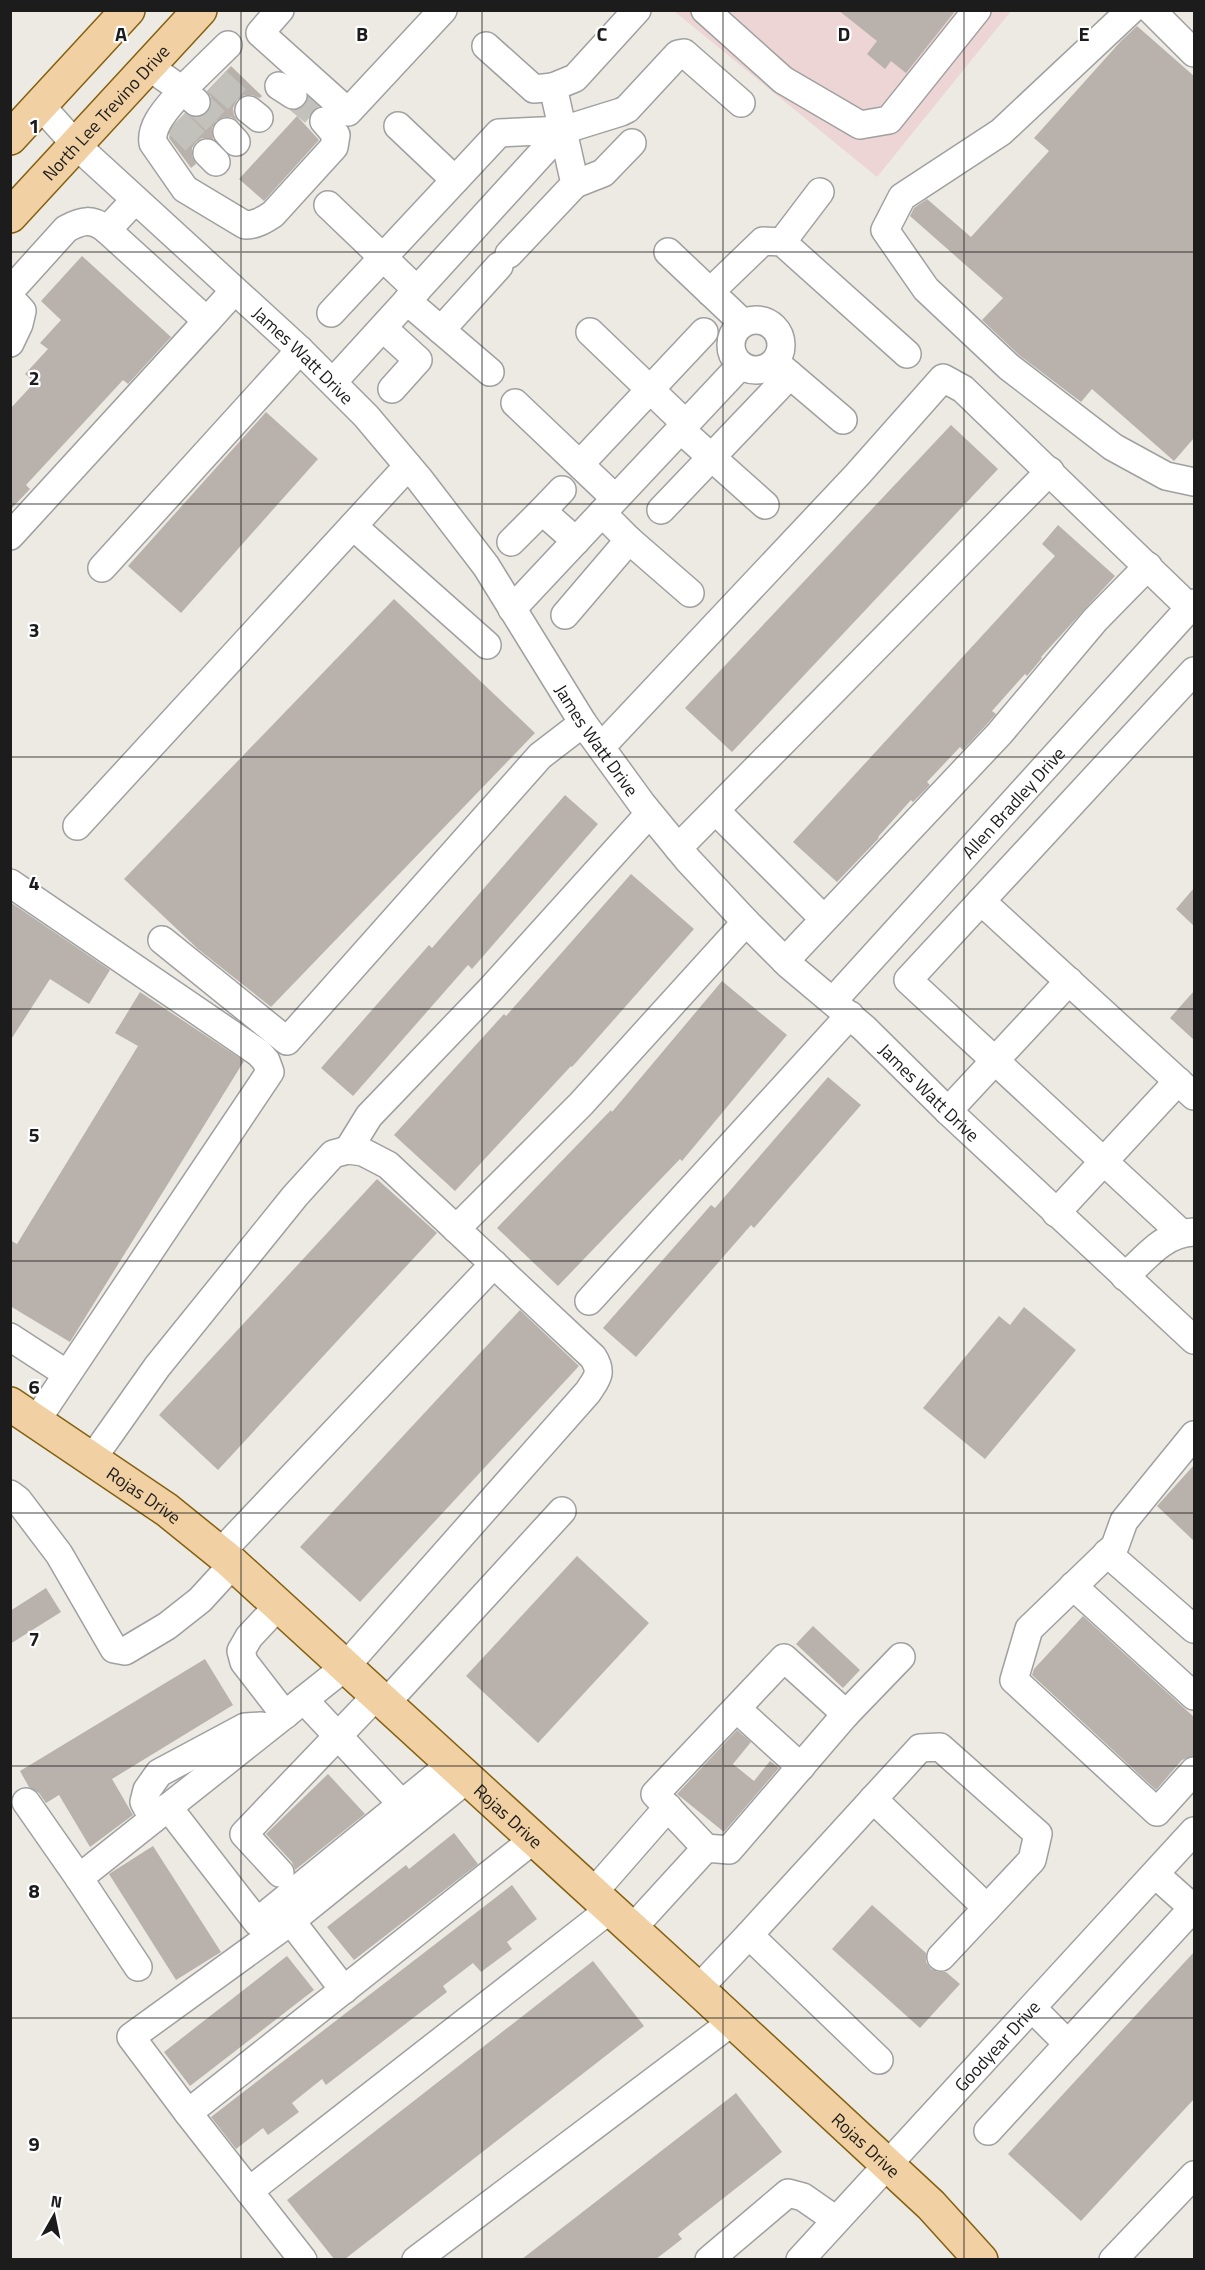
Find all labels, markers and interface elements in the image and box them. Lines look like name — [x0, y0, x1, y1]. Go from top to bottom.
text: A — [115, 18, 127, 49]
text: B — [356, 18, 368, 49]
text: C — [597, 18, 608, 49]
text: D — [838, 18, 850, 49]
text: E — [1078, 18, 1090, 49]
street label: North Lee Trevino Drive — [36, 38, 175, 186]
text: 1 — [28, 110, 40, 141]
street label: James Watt Drive — [247, 300, 360, 410]
text: 2 — [28, 362, 40, 393]
text: 3 — [28, 614, 40, 645]
street label: James Watt Drive — [548, 679, 646, 802]
street label: Allen Bradley Drive — [955, 741, 1071, 864]
text: 4 — [28, 867, 40, 898]
street label: James Watt Drive — [873, 1037, 986, 1148]
text: 5 — [28, 1119, 40, 1150]
text: 6 — [28, 1371, 40, 1402]
street label: Rojas Drive — [101, 1460, 187, 1530]
text: 7 — [28, 1623, 40, 1654]
street label: Rojas Drive — [468, 1777, 549, 1854]
text: 8 — [28, 1875, 40, 1906]
street label: Goodyear Drive — [948, 1994, 1046, 2098]
street label: Rojas Drive — [826, 2106, 907, 2184]
text: 9 — [28, 2128, 40, 2159]
north arrow — [24, 2186, 84, 2246]
text: N — [49, 2188, 64, 2214]

